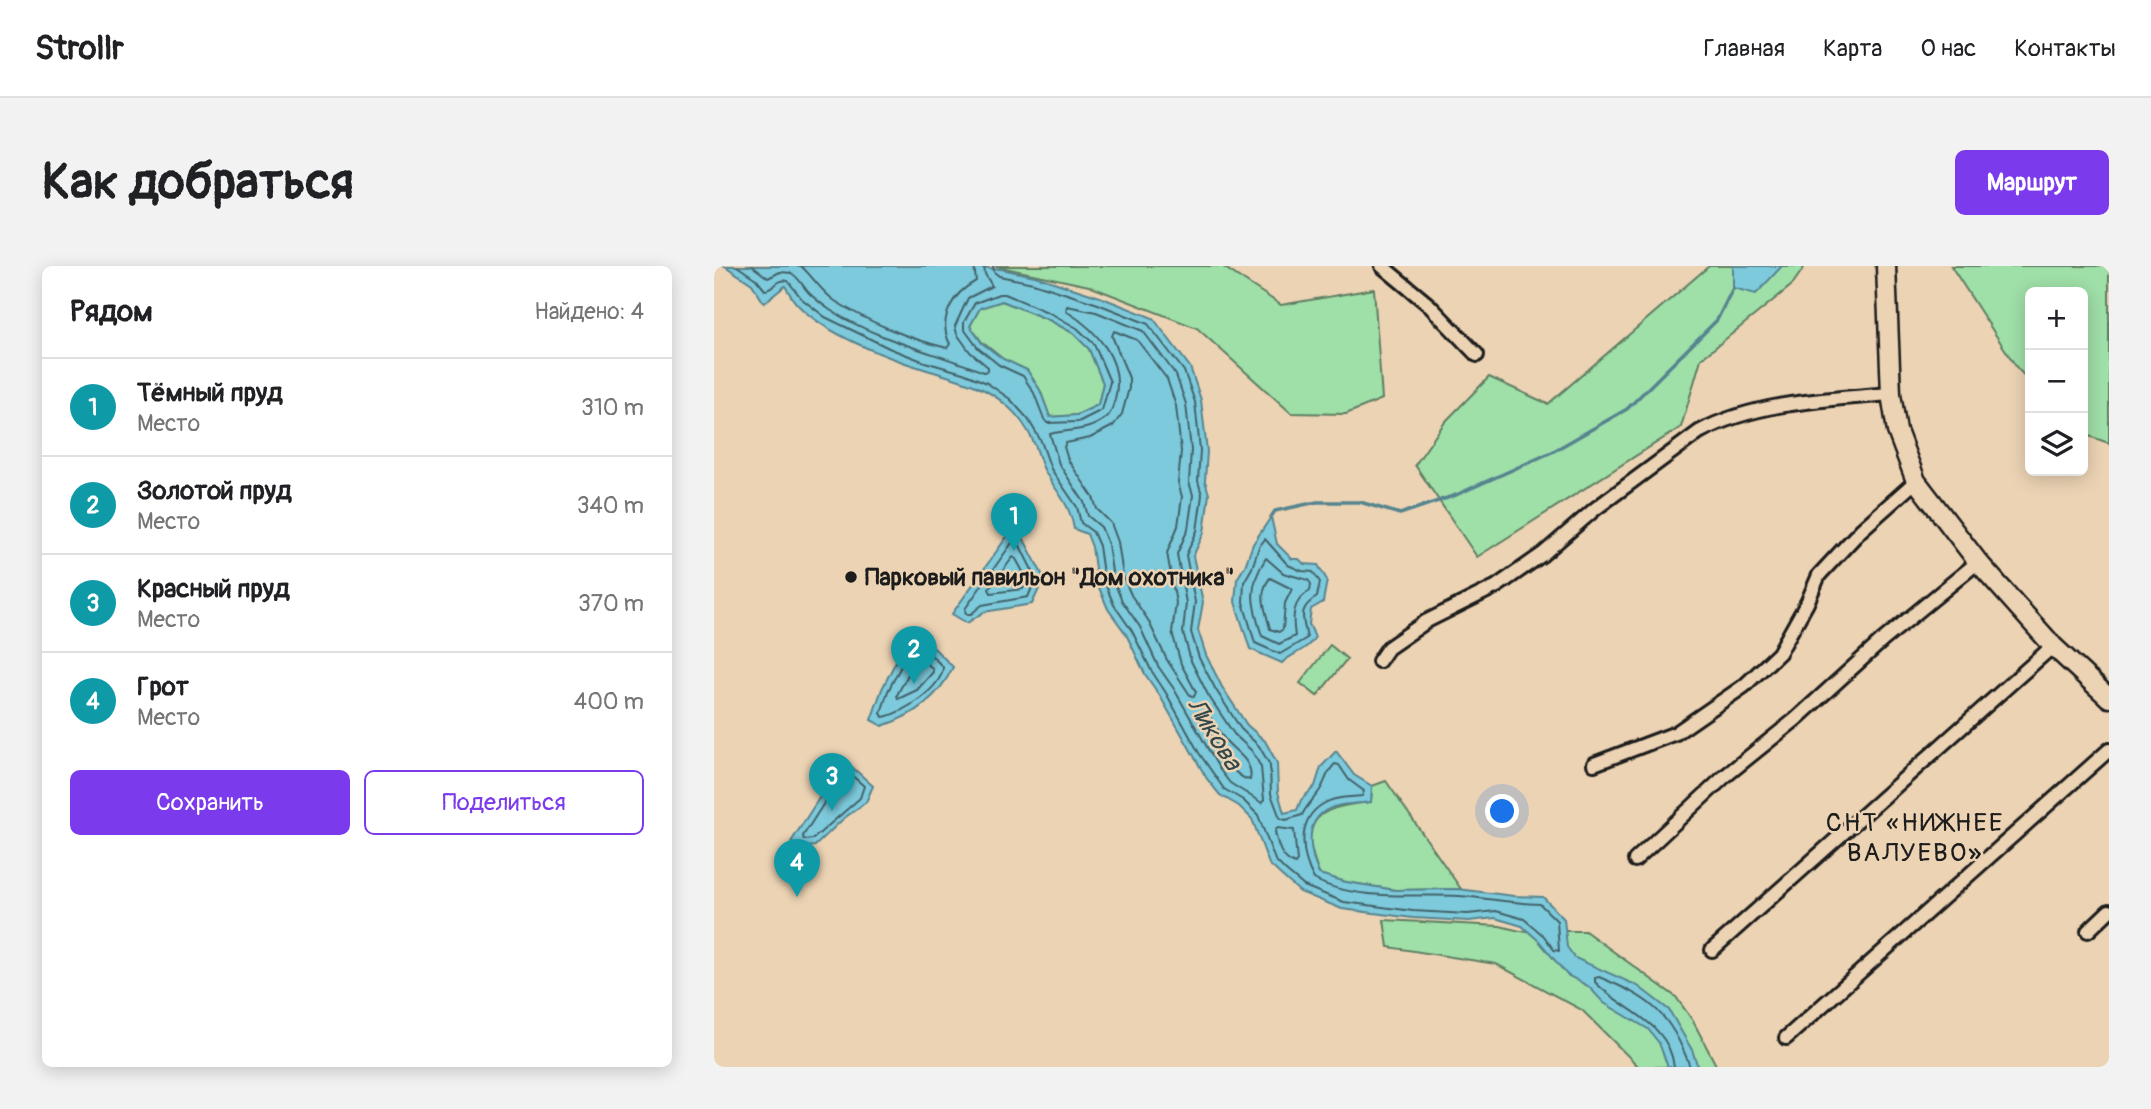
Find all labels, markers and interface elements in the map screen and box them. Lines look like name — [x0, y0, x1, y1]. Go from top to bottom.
text: Strollr — [35, 28, 124, 69]
text: Главная — [1704, 34, 1785, 63]
text: Карта — [1823, 34, 1883, 63]
text: О нас — [1921, 34, 1976, 63]
text: Контакты — [2014, 34, 2116, 63]
button: Маршрут — [1955, 150, 2109, 215]
text: Как добраться — [42, 152, 354, 213]
map controls — [2025, 287, 2088, 476]
button: + — [2025, 287, 2088, 350]
text: Рядом — [70, 293, 153, 330]
text: Найдено: 4 — [534, 297, 644, 326]
button: − — [2025, 350, 2088, 413]
text: Тёмный пруд — [137, 377, 283, 409]
text: 1 — [89, 393, 98, 422]
text: 310 m — [581, 393, 644, 422]
text: Место — [137, 409, 200, 438]
button: layers — [2025, 413, 2088, 476]
text: Золотой пруд — [137, 475, 292, 507]
text: 2 — [87, 491, 99, 520]
text: 340 m — [577, 491, 644, 520]
pin: 1 — [991, 493, 1037, 551]
text: Место — [137, 507, 200, 536]
place label: Парковый павильон "Дом охотника" — [865, 563, 1235, 592]
marker: Парковый павильон "Дом охотника" — [843, 569, 859, 585]
text: Красный пруд — [137, 573, 290, 605]
text: 3 — [87, 589, 99, 618]
text: 370 m — [578, 589, 644, 618]
text: Место — [137, 605, 200, 634]
pin: 2 — [891, 626, 937, 684]
text: Грот — [137, 671, 189, 703]
text: 4 — [86, 687, 100, 716]
text: 400 m — [574, 687, 644, 716]
water label: Ликова — [1179, 692, 1250, 778]
text: Место — [137, 703, 200, 732]
pin: 3 — [809, 753, 855, 811]
button: Сохранить — [70, 770, 350, 835]
button: Поделиться — [364, 770, 644, 835]
your location — [1485, 794, 1519, 828]
district label: СНТ «НИЖНЕЕ ВАЛУЕВО» — [1826, 807, 2004, 869]
pin: 4 — [774, 839, 820, 897]

